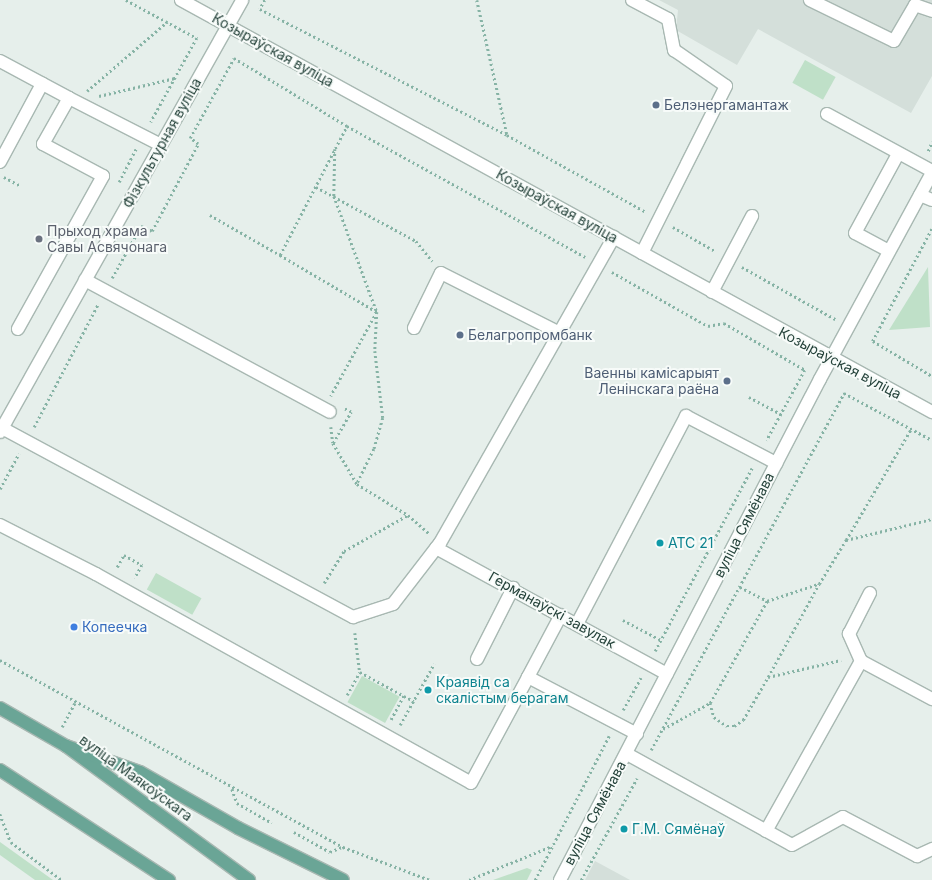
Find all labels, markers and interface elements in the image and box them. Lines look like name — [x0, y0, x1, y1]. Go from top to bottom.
street label: Козыраўская вуліца — [209, 10, 337, 90]
street label: Фізкультурная вуліца — [119, 75, 205, 211]
place label: Белэнергамантаж — [664, 97, 789, 113]
marker: Белэнергамантаж — [651, 100, 661, 110]
street label: Козыраўская вуліца — [493, 166, 621, 246]
place label: Прыход храма Савы Асвячонага — [47, 223, 167, 256]
marker: Прыход храма Савы Асвячонага — [34, 234, 44, 244]
street label: Козыраўская вуліца — [776, 324, 904, 402]
place label: Белагропромбанк — [468, 327, 592, 343]
marker: Белагропромбанк — [455, 330, 465, 340]
place label: Ваенны камісарыят Ленінскага раёна — [584, 365, 719, 398]
marker: Ваенны камісарыят Ленінскага раёна — [722, 376, 732, 386]
street label: вуліца Сямёнава — [710, 470, 778, 580]
place label: АТС 21 — [668, 535, 713, 551]
marker: АТС 21 — [655, 538, 665, 548]
street label: Германаўскі завулак — [486, 568, 618, 652]
place label: Копеечка — [82, 619, 147, 635]
marker: Копеечка — [69, 622, 79, 632]
place label: Краявід са скалістым берагам — [436, 674, 568, 706]
marker: Краявід са скалістым берагам — [423, 685, 433, 695]
street label: вуліца Маякоўскага — [76, 731, 196, 825]
street label: вуліца Сямёнава — [560, 758, 630, 868]
place label: Г.М. Сямёнаў — [632, 821, 725, 837]
marker: Г.М. Сямёнаў — [619, 824, 629, 834]

